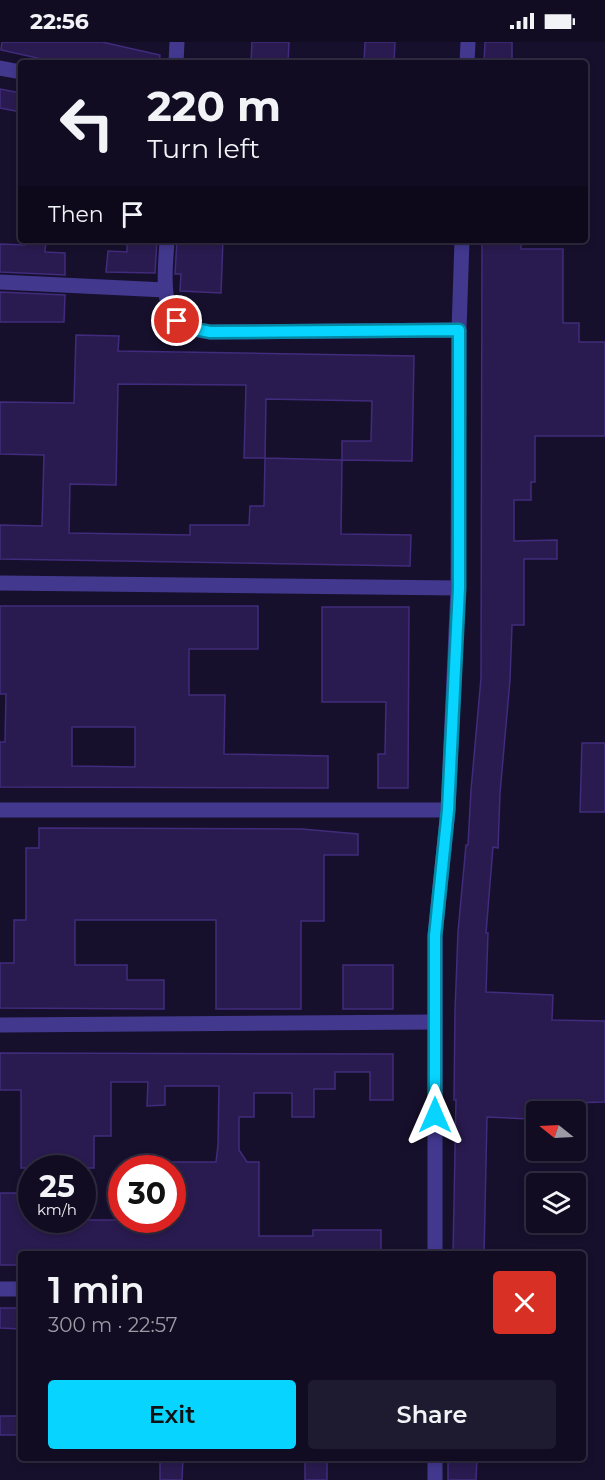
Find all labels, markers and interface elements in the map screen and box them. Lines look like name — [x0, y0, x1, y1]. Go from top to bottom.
text: 22:56 — [30, 8, 89, 35]
text: 220 m — [147, 80, 281, 132]
icon: left — [48, 84, 126, 162]
text: Turn left — [147, 132, 260, 165]
icon: arrive — [116, 198, 149, 231]
text: Then — [48, 201, 104, 228]
pin — [151, 295, 202, 346]
icon: arrive — [160, 304, 193, 337]
position arrow — [403, 1083, 467, 1147]
north arrow — [526, 1101, 586, 1161]
map controls — [526, 1101, 586, 1233]
speed limit sign: 30 — [108, 1155, 186, 1233]
text: 25 — [39, 1168, 75, 1205]
button: layers — [526, 1173, 586, 1233]
text: km/h — [37, 1200, 77, 1219]
text: 1 min — [48, 1268, 145, 1312]
button: close — [493, 1271, 556, 1334]
text: 300 m · 22:57 — [48, 1313, 178, 1337]
button: Exit — [48, 1380, 296, 1449]
button: Share — [308, 1380, 556, 1449]

